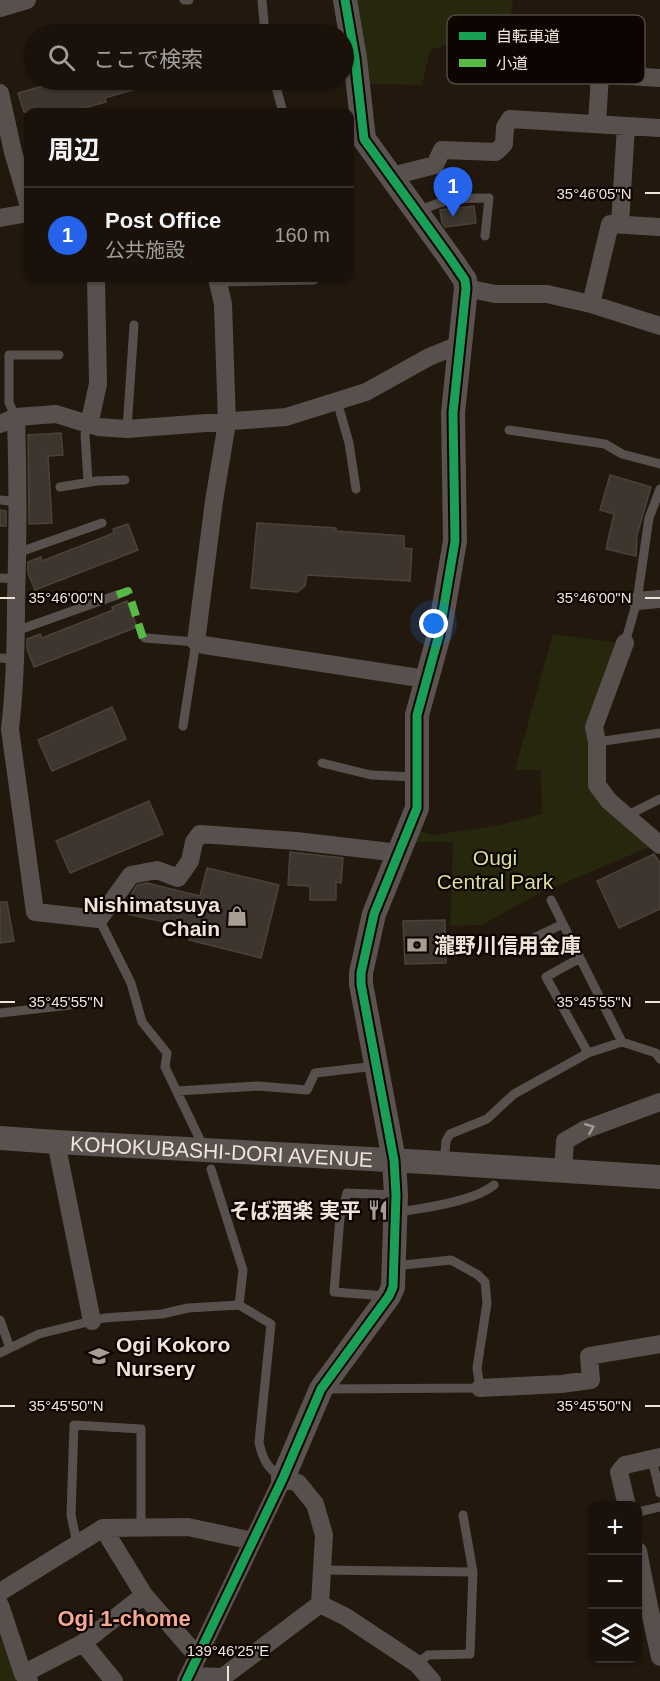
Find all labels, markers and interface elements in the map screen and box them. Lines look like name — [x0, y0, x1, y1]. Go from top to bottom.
legend — [447, 15, 645, 84]
search box — [24, 24, 354, 90]
text: 自転車道 — [496, 28, 560, 45]
icon: search — [45, 41, 78, 74]
text: ここで検索 — [93, 47, 203, 72]
text: 小道 — [496, 55, 528, 72]
text: 周辺 — [48, 135, 100, 165]
pin: 1 — [434, 168, 472, 217]
text: 35°46'05"N — [556, 185, 632, 202]
text: Post Office — [105, 208, 221, 233]
text: 1 — [62, 224, 73, 246]
text: 160 m — [274, 224, 330, 246]
text: 公共施設 — [105, 239, 185, 261]
text: 35°46'00"N — [28, 589, 104, 606]
text: 35°46'00"N — [556, 589, 632, 606]
your location — [419, 609, 448, 638]
park label: Ougi Central Park — [437, 846, 554, 893]
place label: Nishimatsuya Chain — [83, 893, 220, 940]
shop icon: Nishimatsuya Chain — [225, 904, 249, 928]
bank icon: 瀧野川信用金庫 — [405, 933, 429, 957]
place label: 瀧野川信用金庫 — [434, 934, 581, 957]
text: 35°45'55"N — [28, 993, 104, 1010]
text: 35°45'55"N — [556, 993, 632, 1010]
one-way arrow — [584, 1123, 595, 1135]
street label: KOHOKUBASHI-DORI AVENUE — [70, 1131, 374, 1171]
restaurant icon: そば酒楽 実平 — [366, 1198, 390, 1222]
place label: そば酒楽 実平 — [229, 1199, 361, 1222]
place label: Ogi Kokoro Nursery — [116, 1333, 230, 1380]
school or university icon: Ogi Kokoro Nursery — [87, 1344, 111, 1368]
text: 35°45'50"N — [28, 1397, 104, 1414]
text: 35°45'50"N — [556, 1397, 632, 1414]
map controls — [588, 1501, 642, 1663]
button: + — [588, 1501, 642, 1555]
button: − — [588, 1555, 642, 1609]
district label: Ogi 1-chome — [57, 1606, 191, 1631]
button: layers — [588, 1609, 642, 1663]
text: 139°46'25"E — [187, 1642, 269, 1659]

